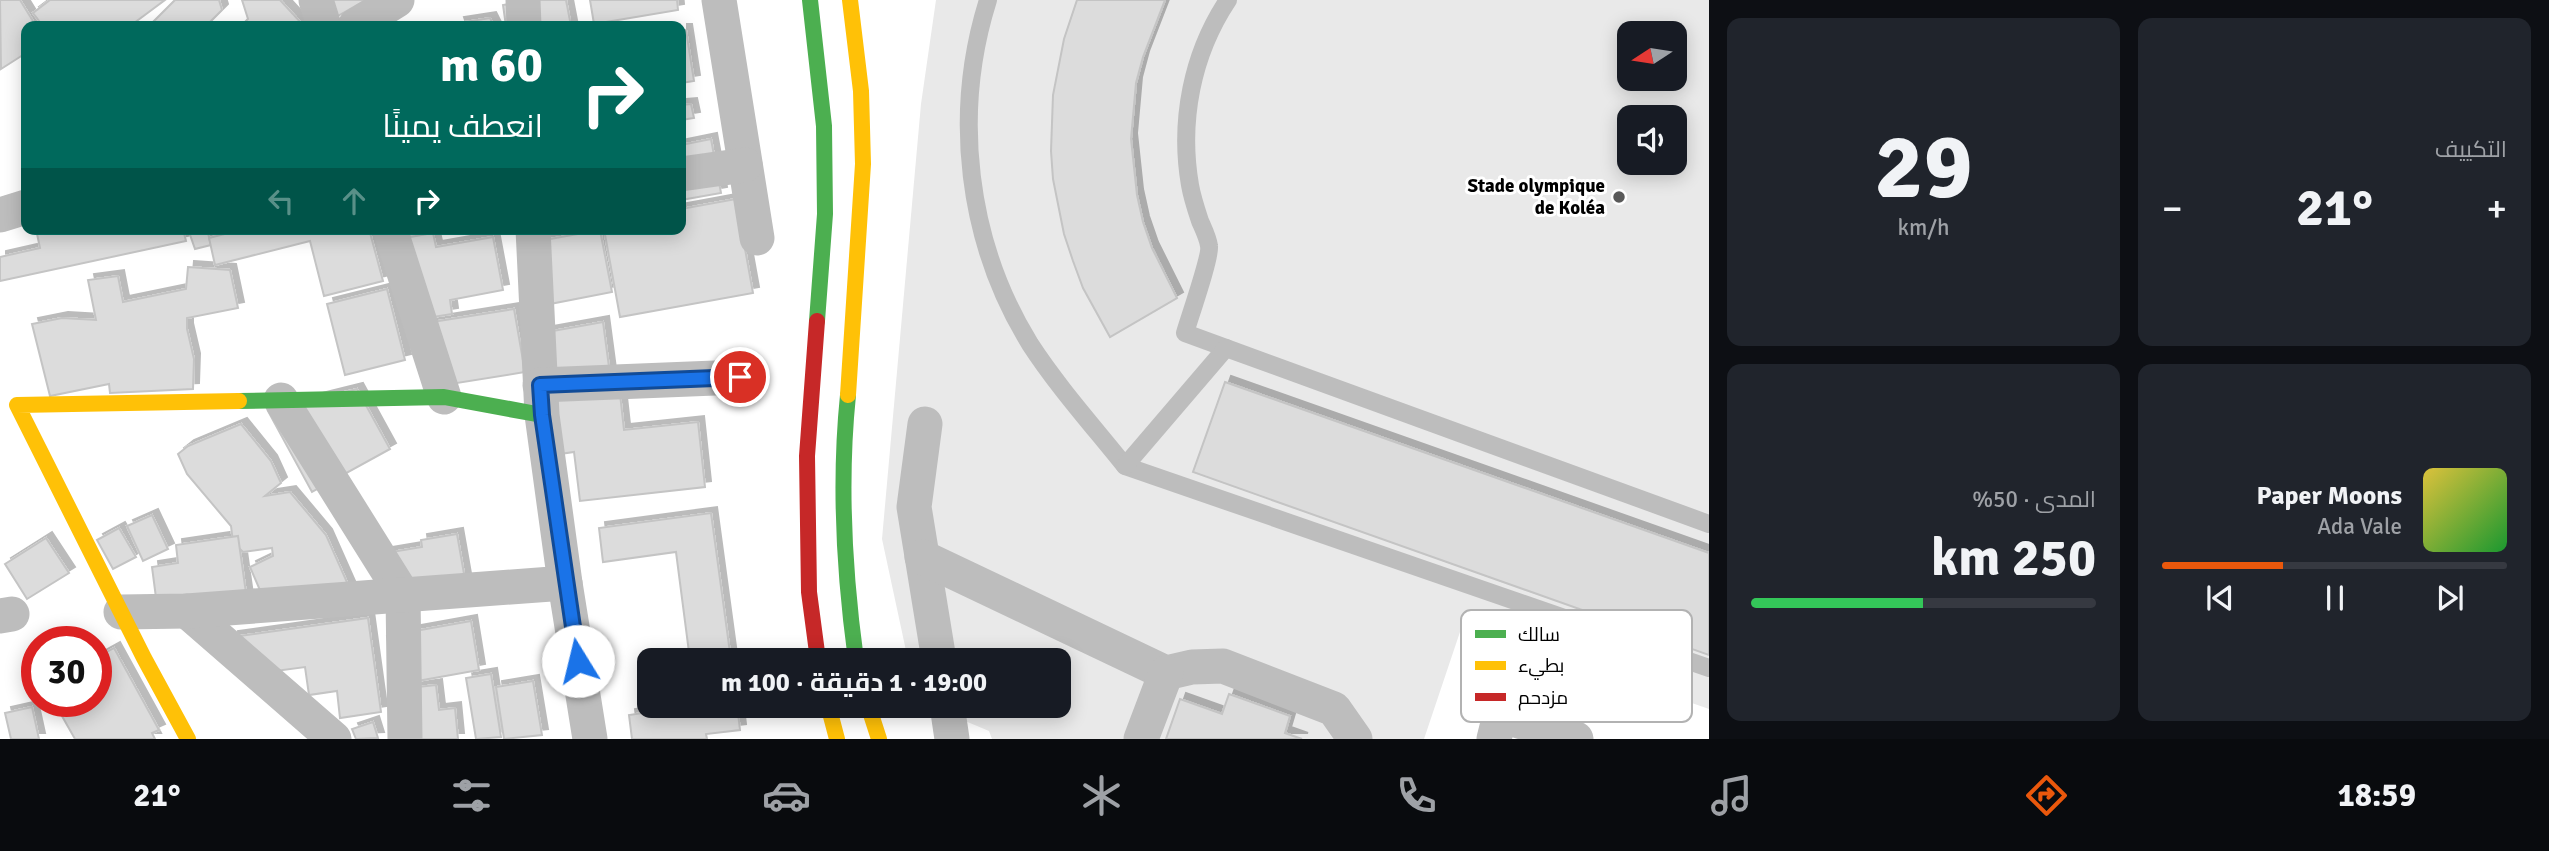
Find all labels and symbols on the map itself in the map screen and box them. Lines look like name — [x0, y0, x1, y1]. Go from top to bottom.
north arrow — [1617, 21, 1687, 91]
place label: Stade olympique de Koléa — [1467, 174, 1605, 220]
marker: Stade olympique de Koléa — [1611, 189, 1627, 205]
pin — [710, 347, 770, 407]
legend — [1461, 610, 1692, 722]
text: سالك — [1518, 623, 1560, 647]
position arrow — [541, 624, 615, 698]
speed limit sign: 30 — [21, 626, 112, 717]
text: بطيء — [1518, 654, 1564, 680]
text: مزدحم — [1518, 686, 1568, 711]

